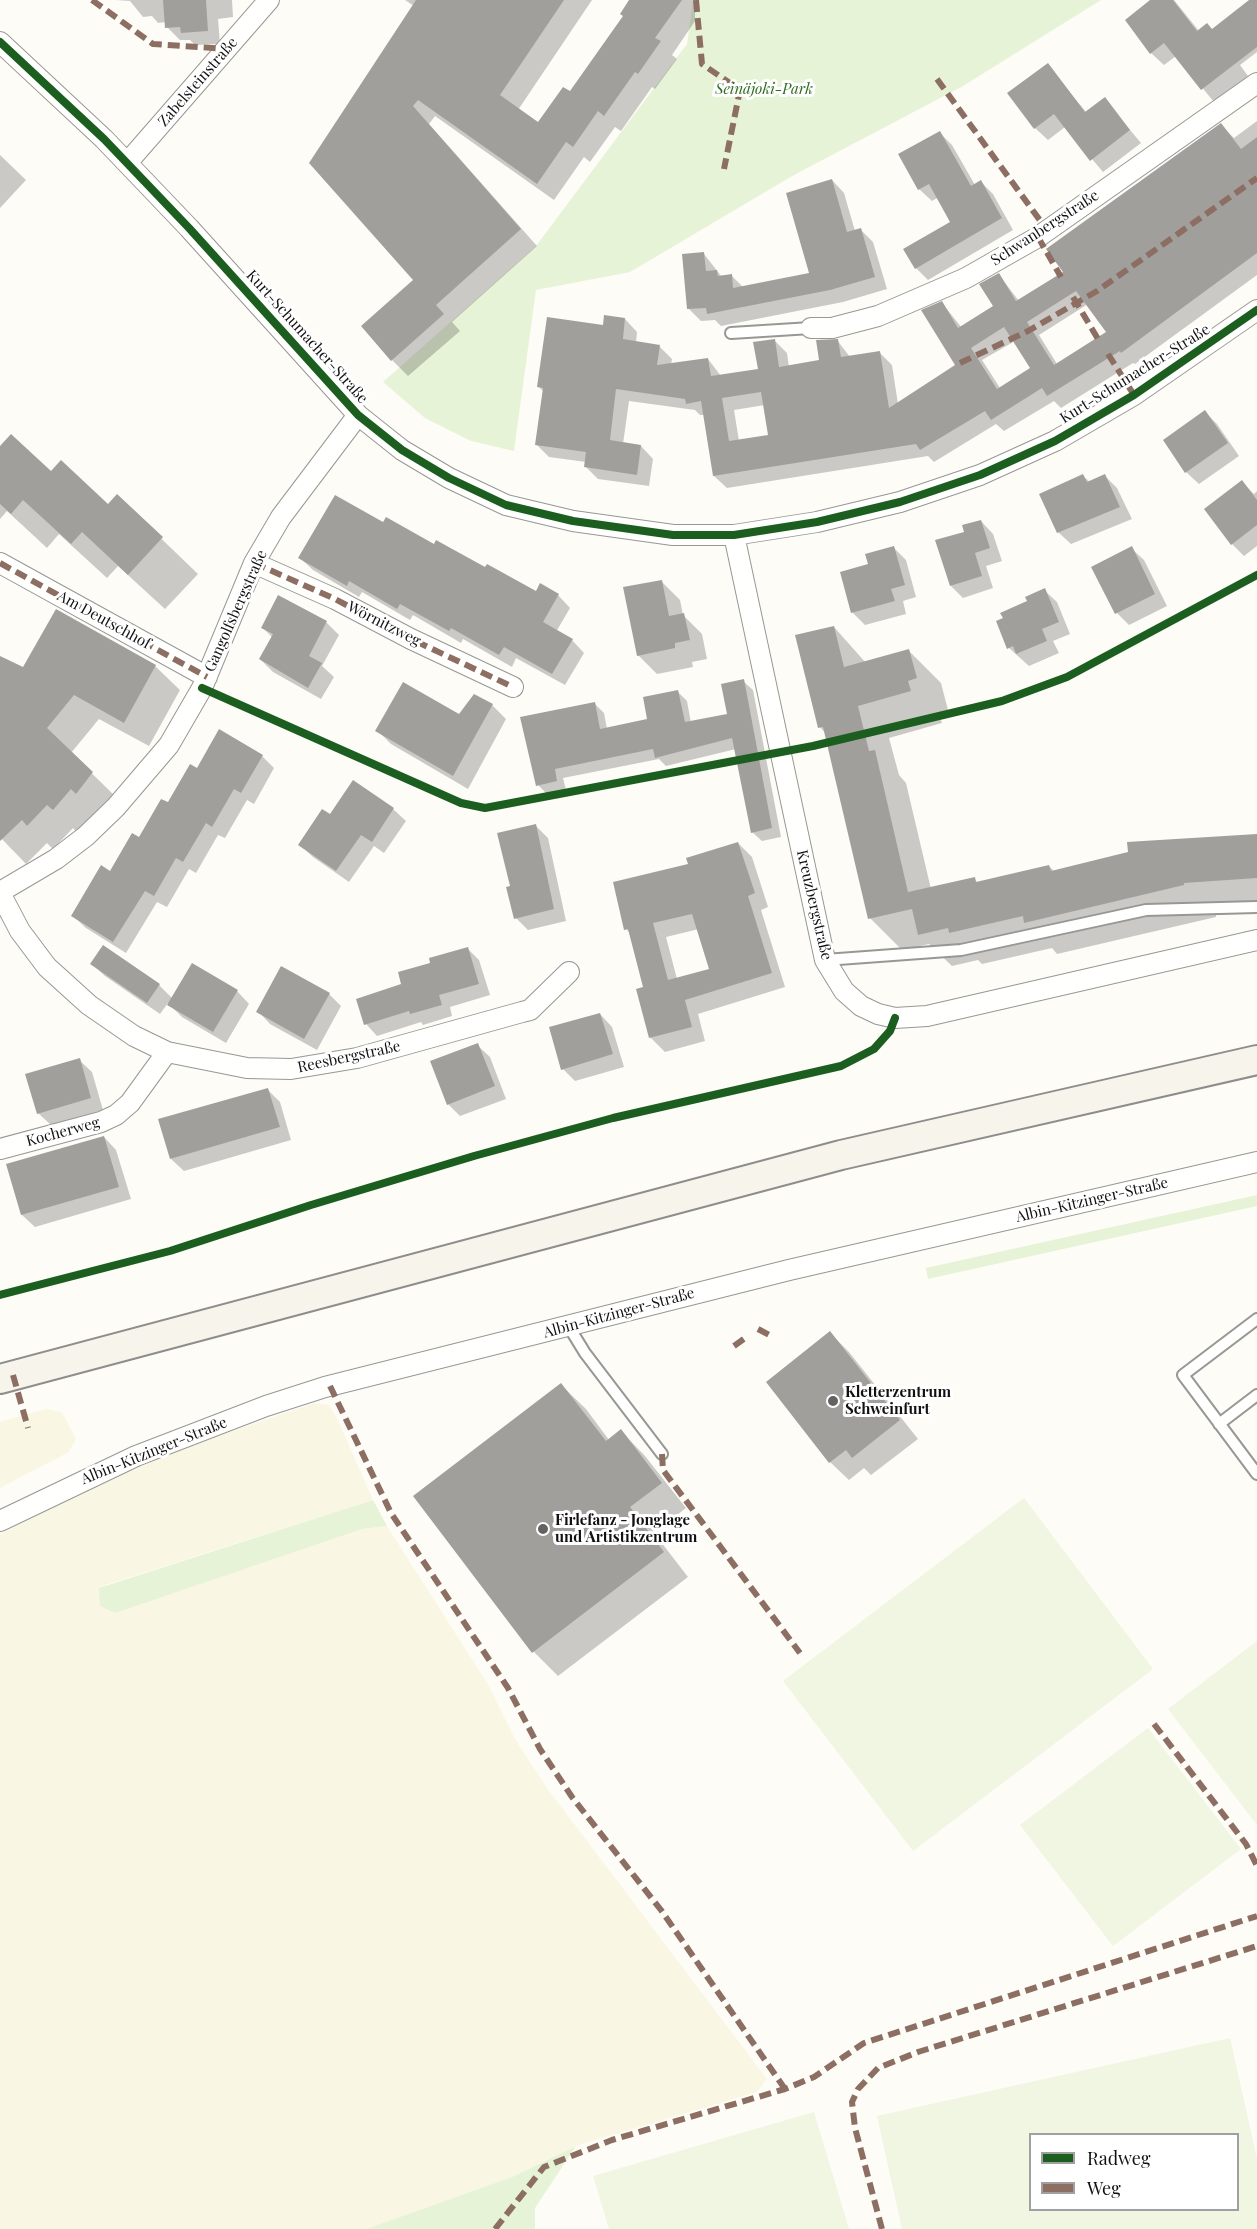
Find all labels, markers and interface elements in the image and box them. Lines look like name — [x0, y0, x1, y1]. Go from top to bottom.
street label: Zabelsteinstraße — [154, 34, 242, 130]
park label: Seinäjoki-Park — [715, 80, 813, 98]
street label: Schwanbergstraße — [988, 186, 1102, 270]
street label: Kurt-Schumacher-Straße — [242, 267, 372, 407]
street label: Kurt-Schumacher-Straße — [1057, 321, 1213, 427]
street label: Gangolfsbergstraße — [201, 547, 271, 675]
street label: Am Deutschhof — [54, 587, 154, 653]
street label: Wörnitzweg — [344, 598, 424, 650]
street label: Kreuzbergstraße — [793, 848, 835, 962]
street label: Reesbergstraße — [296, 1037, 402, 1077]
street label: Kocherweg — [24, 1114, 102, 1150]
street label: Albin-Kitzinger-Straße — [1014, 1174, 1170, 1226]
street label: Albin-Kitzinger-Straße — [541, 1284, 697, 1342]
place label: Kletterzentrum Schweinfurt — [845, 1383, 951, 1418]
marker: Kletterzentrum Schweinfurt — [826, 1394, 840, 1408]
street label: Albin-Kitzinger-Straße — [78, 1413, 230, 1489]
place label: Firlefanz - Jonglage und Artistikzentrum — [555, 1511, 697, 1546]
marker: Firlefanz - Jonglage und Artistikzentrum — [536, 1522, 550, 1536]
legend — [1029, 2133, 1239, 2211]
text: Radweg — [1087, 2146, 1150, 2170]
text: Weg — [1087, 2176, 1121, 2200]

